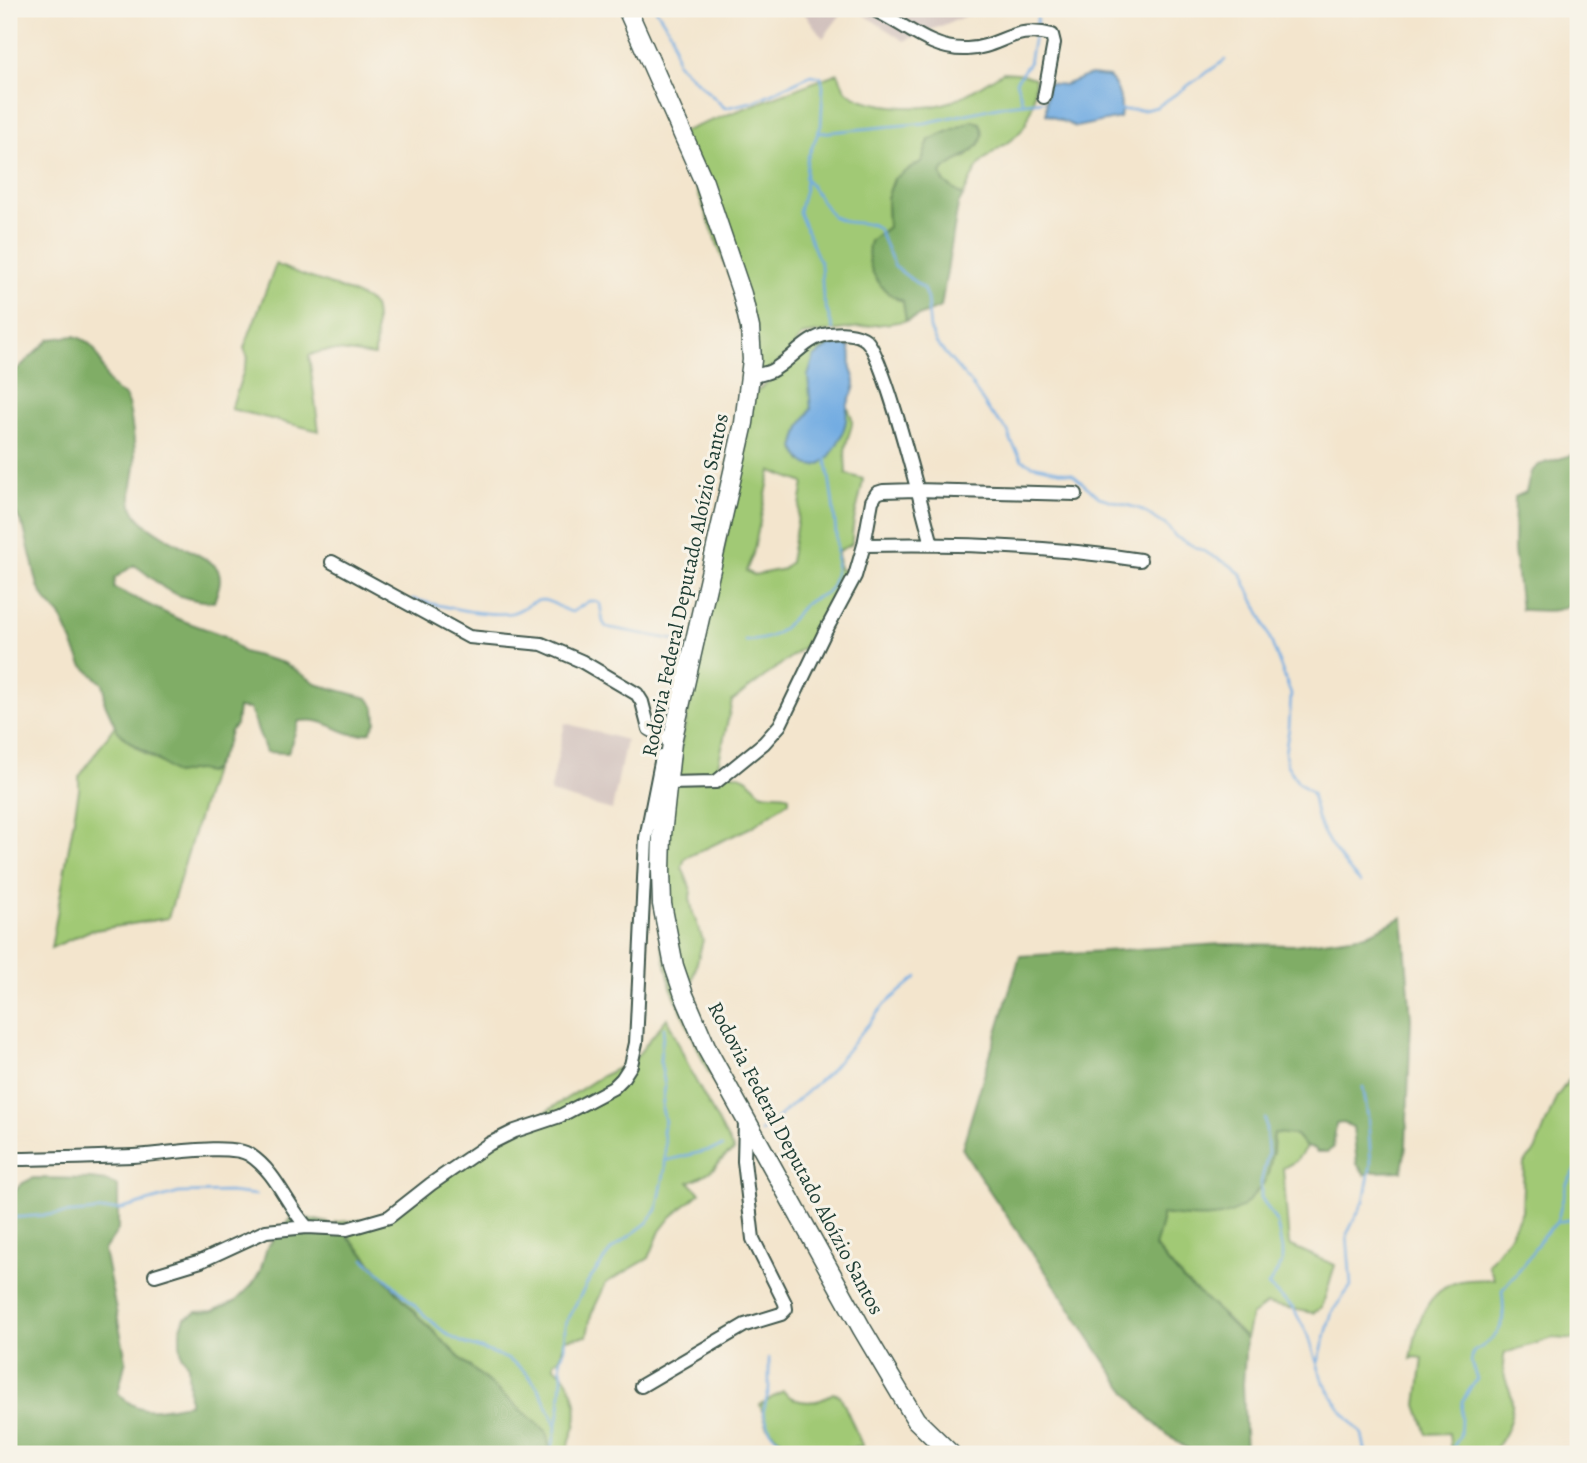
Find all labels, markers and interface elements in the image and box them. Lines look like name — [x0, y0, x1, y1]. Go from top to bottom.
street label: Rodovia Federal Deputado Aloízio Santos — [635, 411, 735, 759]
street label: Rodovia Federal Deputado Aloízio Santos — [701, 997, 891, 1319]

